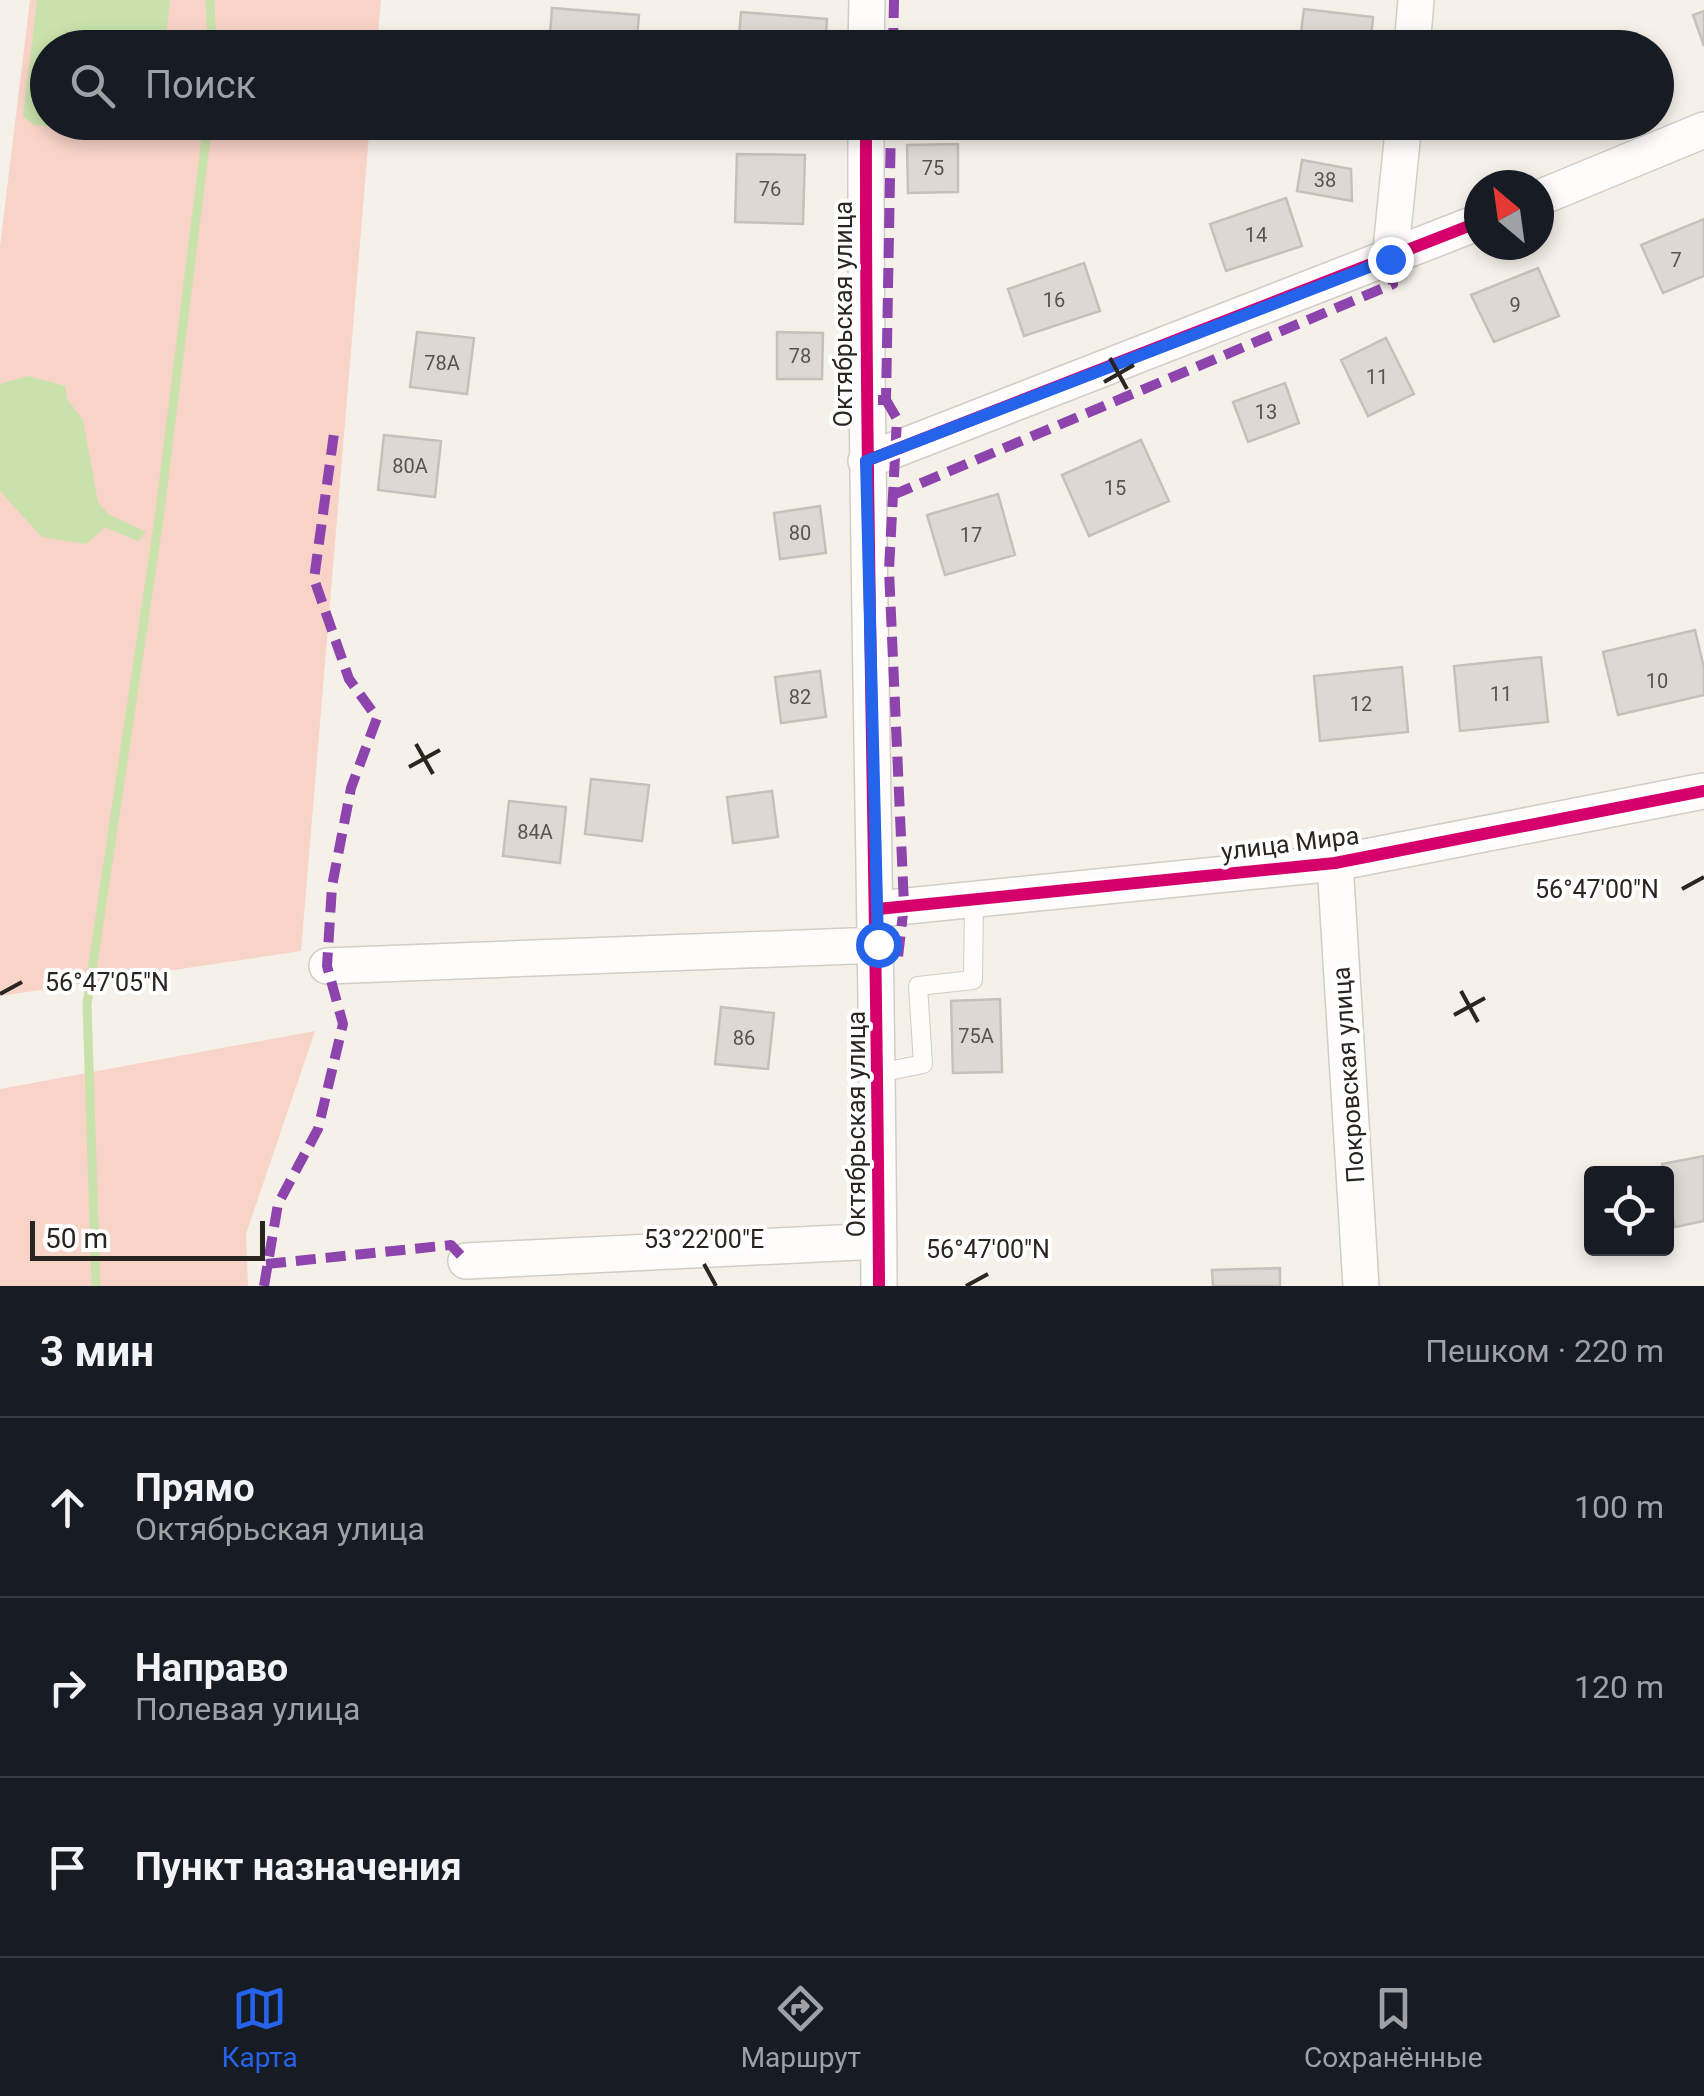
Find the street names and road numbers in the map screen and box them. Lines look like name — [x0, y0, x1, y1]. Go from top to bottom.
street label: Октябрьская улица — [829, 201, 858, 427]
street label: улица Мира — [1219, 821, 1361, 866]
street label: Покровская улица — [1326, 966, 1371, 1184]
street label: Октябрьская улица — [842, 1011, 871, 1237]

